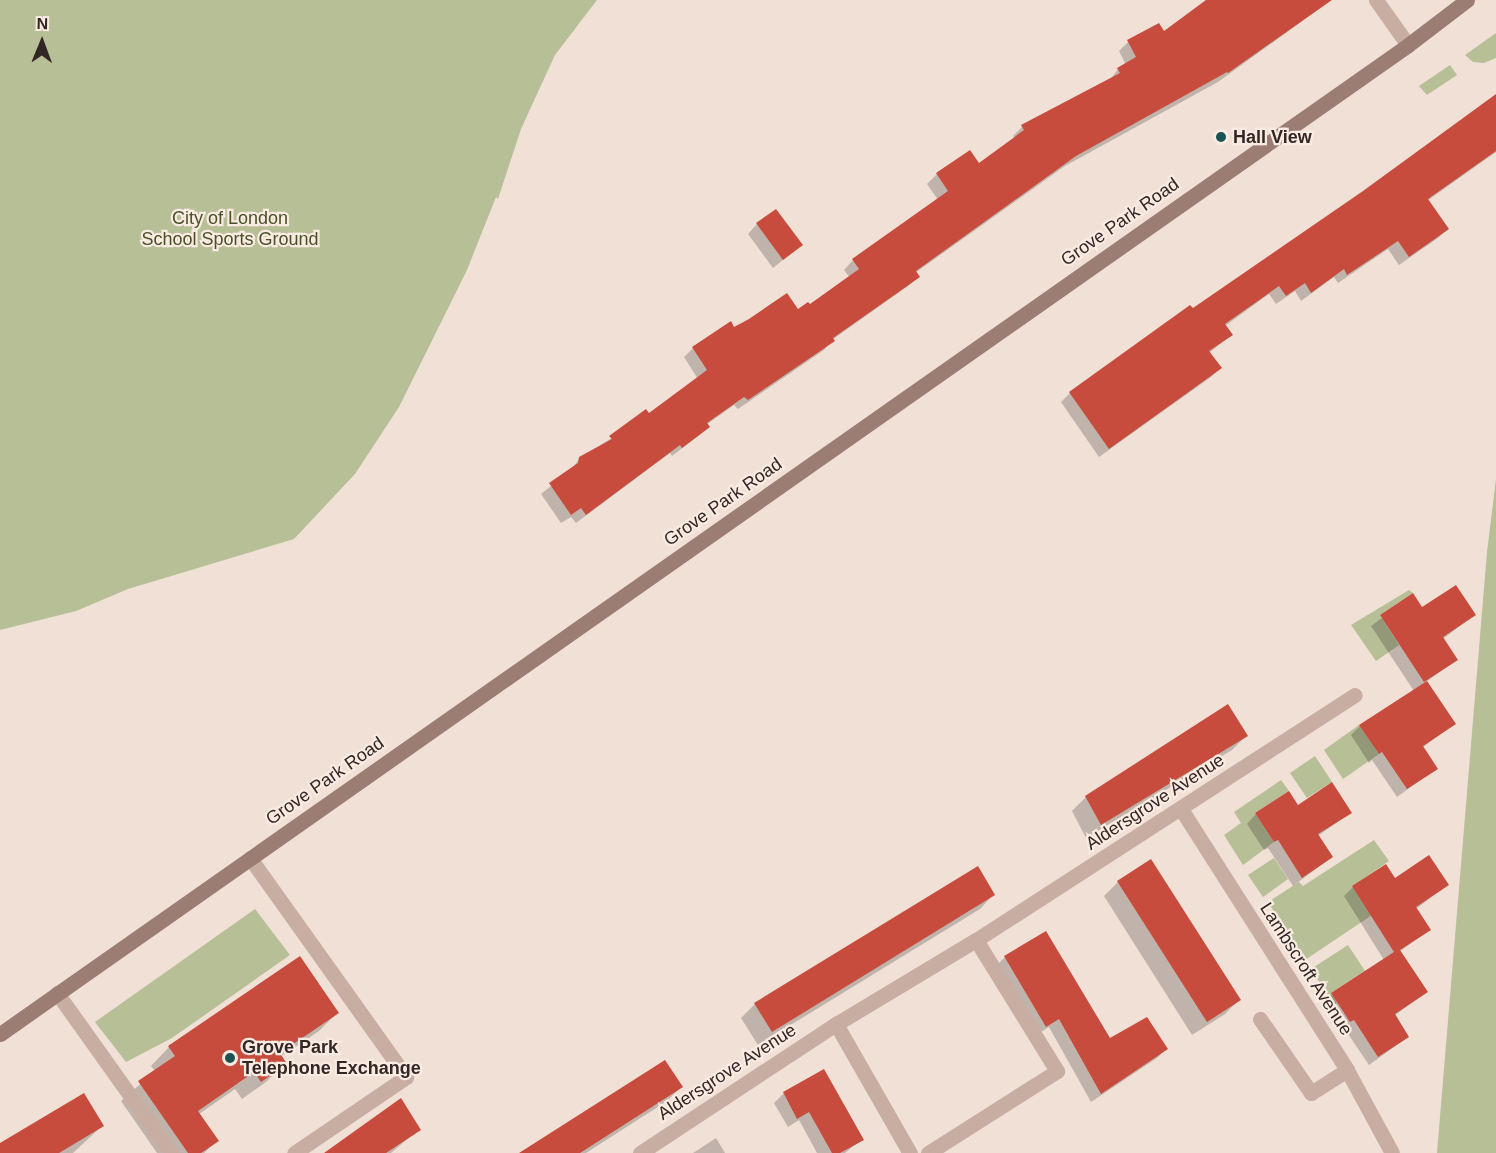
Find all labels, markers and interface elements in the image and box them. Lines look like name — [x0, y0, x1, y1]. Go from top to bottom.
north arrow — [12, 12, 72, 72]
text: N — [36, 15, 48, 32]
place label: Hall View — [1233, 126, 1312, 148]
marker: Hall View — [1214, 130, 1228, 144]
street label: Grove Park Road — [1057, 173, 1183, 271]
park label: City of London School Sports Ground — [141, 208, 319, 250]
street label: Grove Park Road — [660, 453, 786, 551]
street label: Grove Park Road — [262, 732, 388, 830]
street label: Aldersgrove Avenue — [1081, 749, 1229, 855]
street label: Lambscroft Avenue — [1255, 898, 1357, 1040]
street label: Aldersgrove Avenue — [653, 1019, 801, 1125]
place label: Grove Park Telephone Exchange — [242, 1037, 421, 1080]
marker: Grove Park Telephone Exchange — [223, 1051, 237, 1065]

